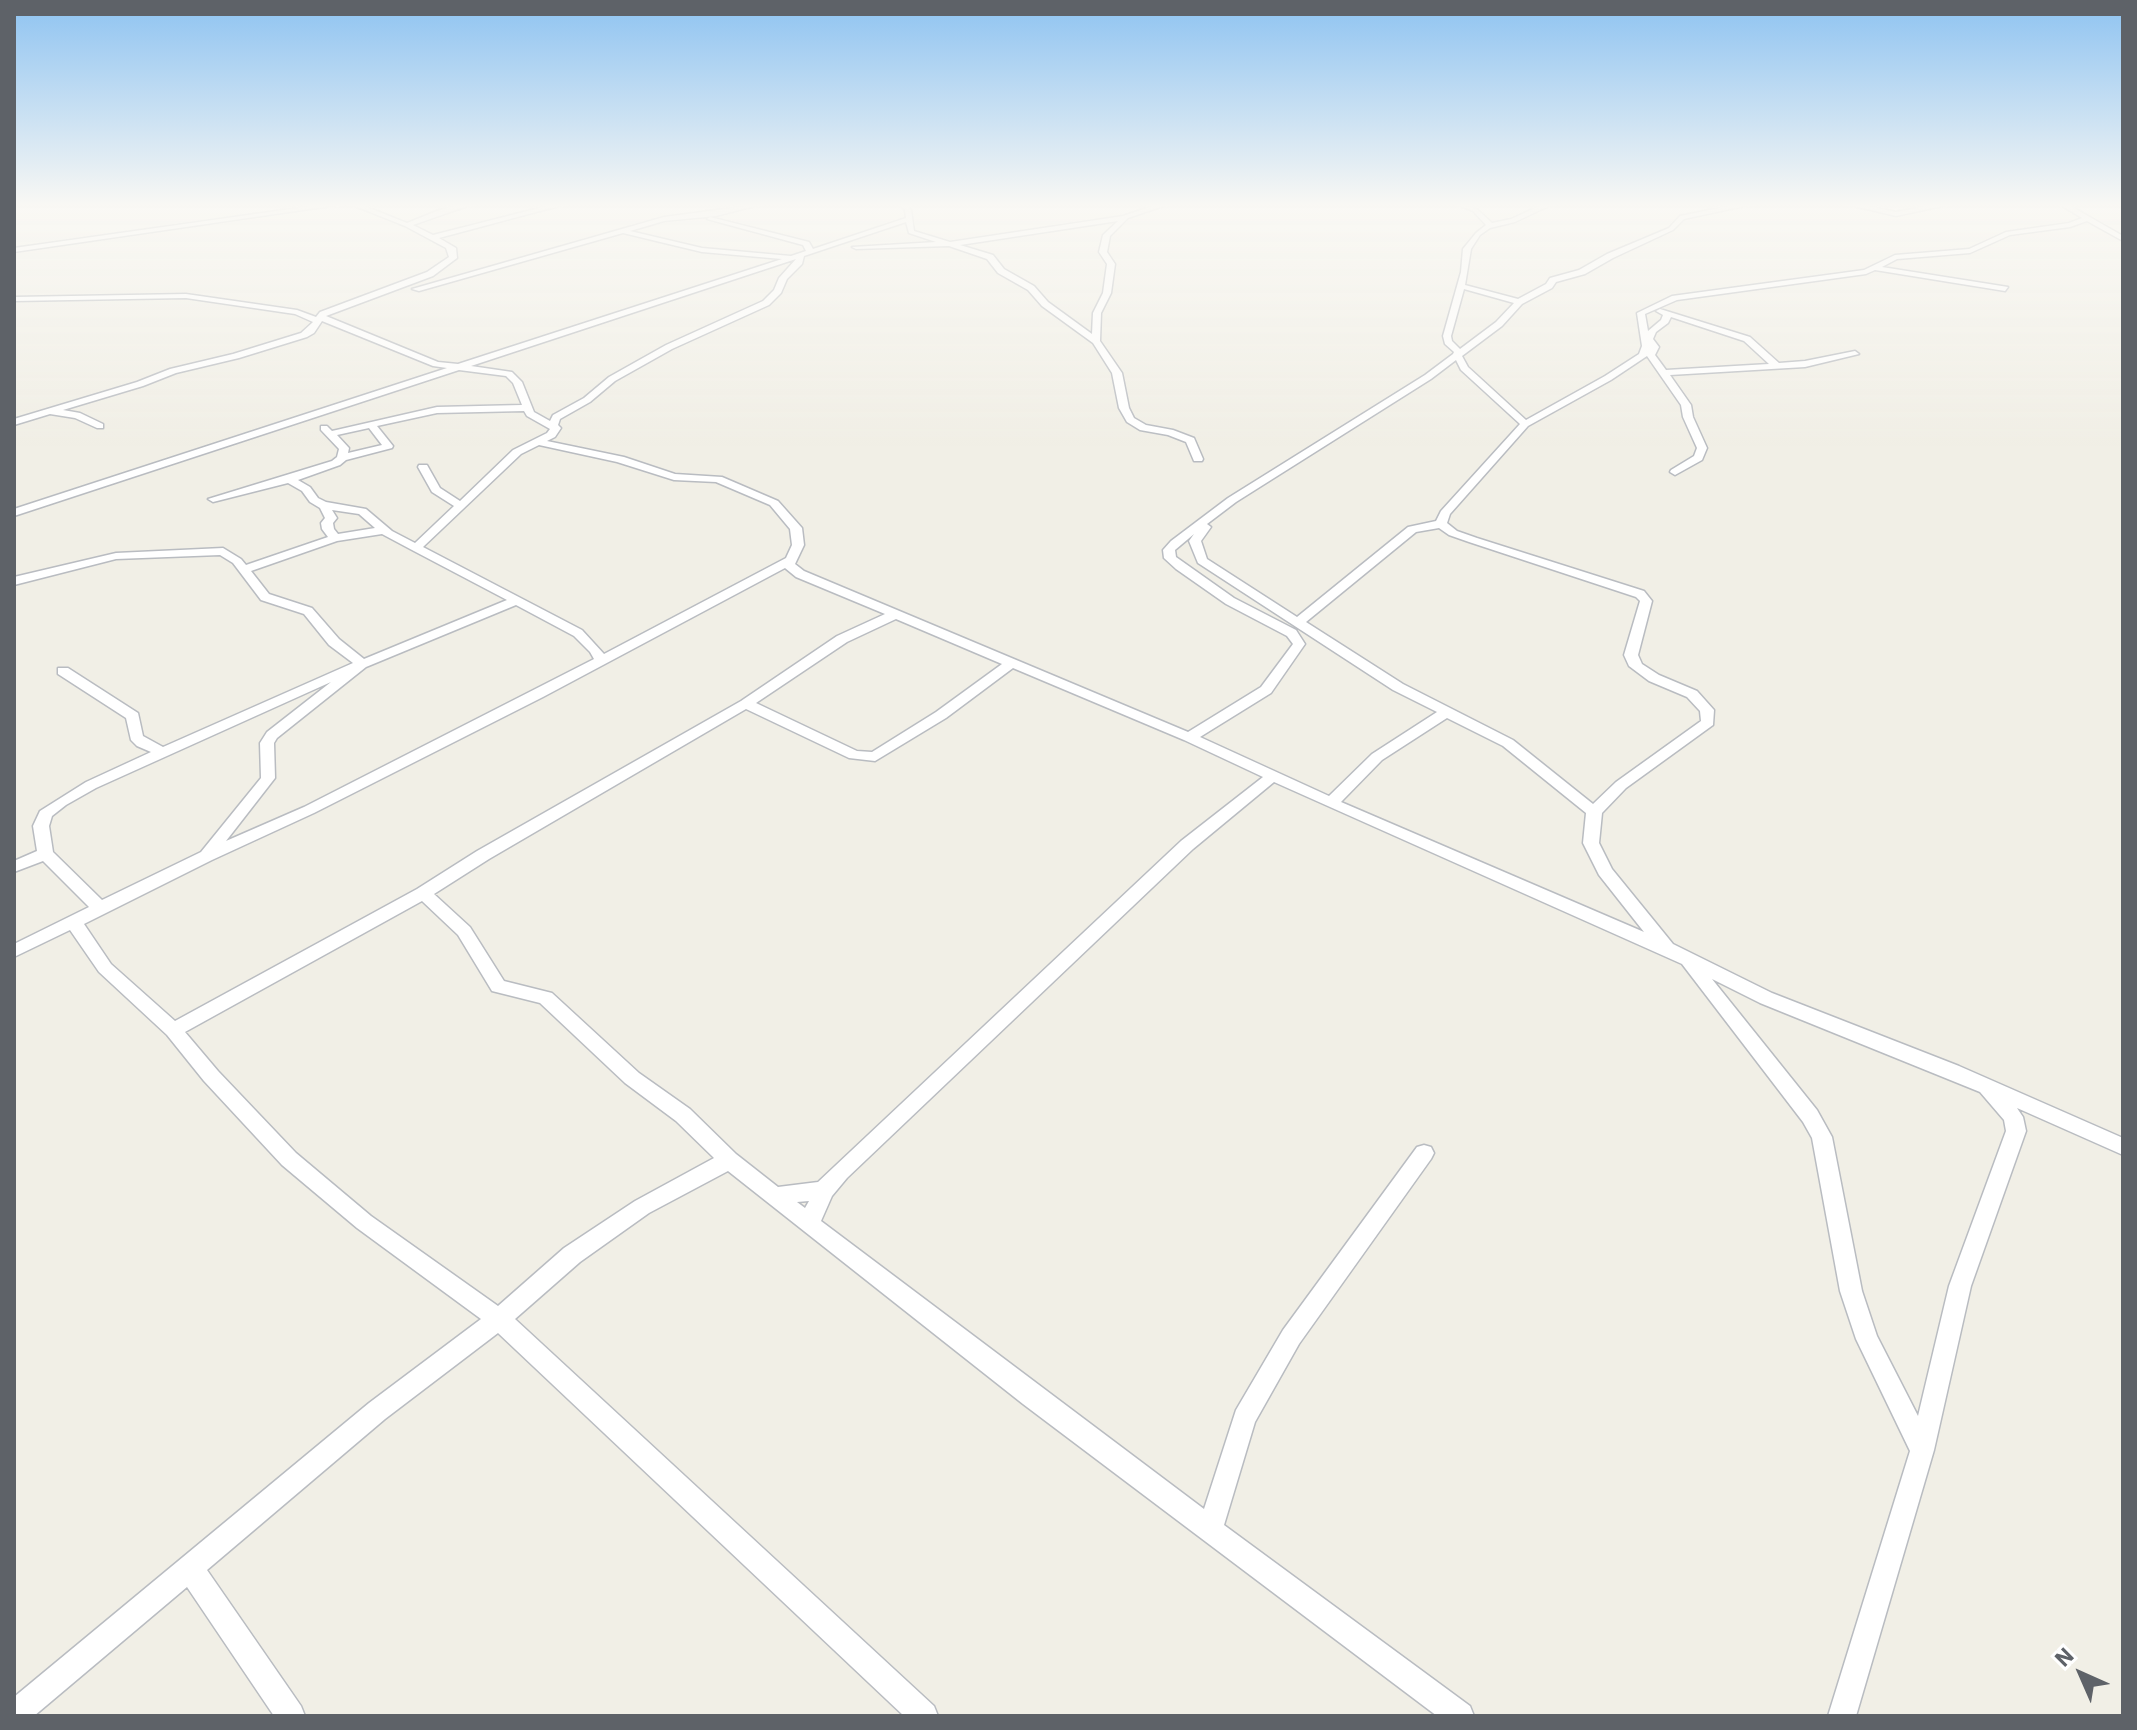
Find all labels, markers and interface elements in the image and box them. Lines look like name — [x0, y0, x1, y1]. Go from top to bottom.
north arrow — [2041, 1634, 2121, 1714]
text: N — [2048, 1641, 2080, 1673]

